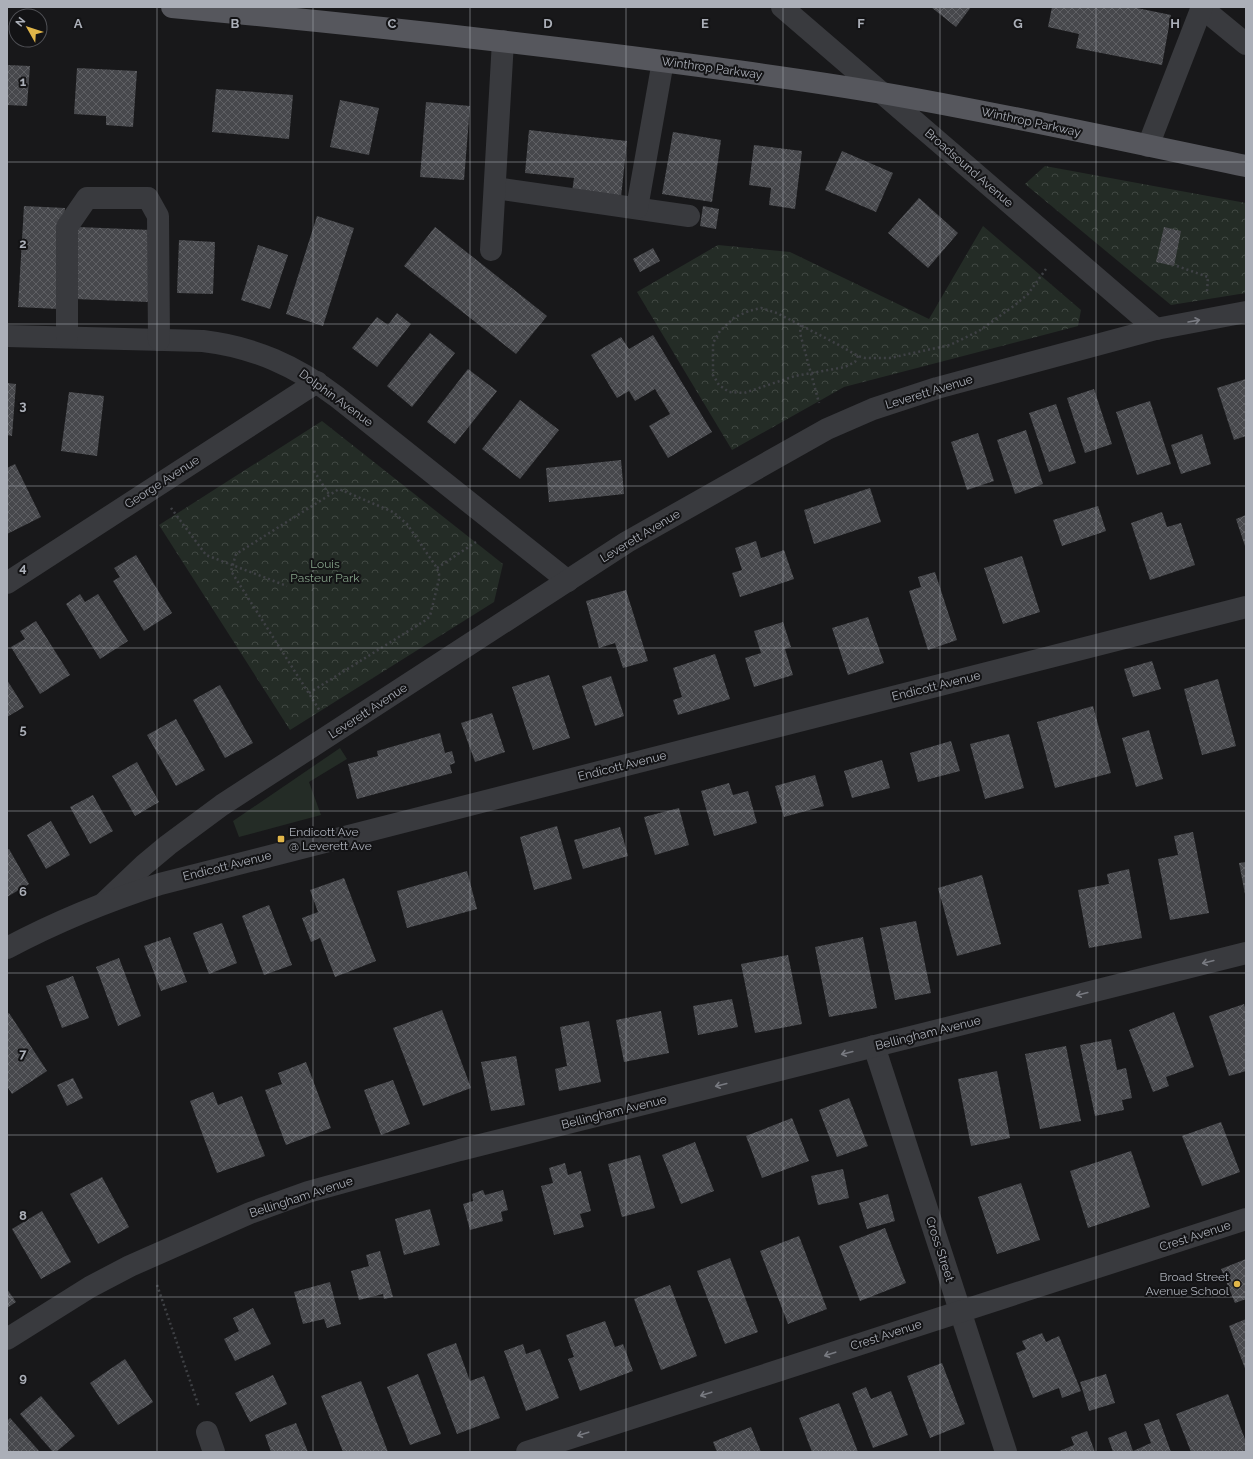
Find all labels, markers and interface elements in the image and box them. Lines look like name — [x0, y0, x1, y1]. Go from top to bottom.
north arrow — [8, 8, 48, 48]
text: N — [13, 15, 28, 29]
text: A — [74, 16, 83, 31]
text: B — [231, 16, 240, 31]
text: C — [388, 16, 397, 31]
text: D — [543, 16, 553, 31]
text: E — [701, 16, 709, 31]
text: F — [857, 16, 865, 31]
text: G — [1013, 16, 1023, 31]
text: H — [1170, 16, 1180, 31]
street label: Winthrop Parkway — [661, 54, 764, 82]
text: 1 — [20, 74, 27, 89]
street label: Winthrop Parkway — [980, 105, 1083, 140]
street label: Broadsound Avenue — [922, 126, 1016, 210]
text: 2 — [19, 236, 27, 251]
one-way arrow — [1187, 317, 1200, 325]
street label: Dolphin Avenue — [296, 367, 376, 429]
street label: Leverett Avenue — [884, 372, 974, 412]
text: 3 — [19, 398, 27, 413]
street label: George Avenue — [122, 453, 202, 511]
street label: Leverett Avenue — [597, 507, 683, 565]
park label: Louis Pasteur Park — [290, 557, 360, 585]
text: 4 — [19, 560, 27, 575]
street label: Endicott Avenue — [890, 668, 982, 704]
street label: Leverett Avenue — [326, 680, 410, 742]
text: 5 — [19, 722, 27, 737]
street label: Endicott Avenue — [576, 748, 668, 784]
place label: Endicott Ave @ Leverett Ave — [289, 825, 372, 853]
marker: Endicott Ave @ Leverett Ave — [276, 834, 286, 844]
street label: Endicott Avenue — [181, 848, 273, 884]
text: 6 — [19, 884, 27, 899]
one-way arrow — [1202, 959, 1215, 967]
one-way arrow — [1076, 991, 1089, 998]
street label: Bellingham Avenue — [874, 1013, 982, 1053]
text: 7 — [19, 1046, 27, 1061]
one-way arrow — [841, 1050, 854, 1057]
one-way arrow — [715, 1081, 728, 1089]
street label: Bellingham Avenue — [560, 1092, 668, 1132]
street label: Bellingham Avenue — [248, 1174, 354, 1220]
text: 8 — [19, 1208, 27, 1223]
street label: Cross Street — [923, 1215, 957, 1283]
street label: Crest Avenue — [1158, 1218, 1232, 1254]
place label: Broad Street Avenue School — [1145, 1270, 1230, 1298]
marker: Broad Street Avenue School — [1232, 1279, 1242, 1289]
street label: Crest Avenue — [849, 1317, 923, 1353]
one-way arrow — [824, 1350, 836, 1358]
text: 9 — [19, 1370, 27, 1385]
one-way arrow — [700, 1391, 713, 1398]
one-way arrow — [576, 1431, 589, 1438]

